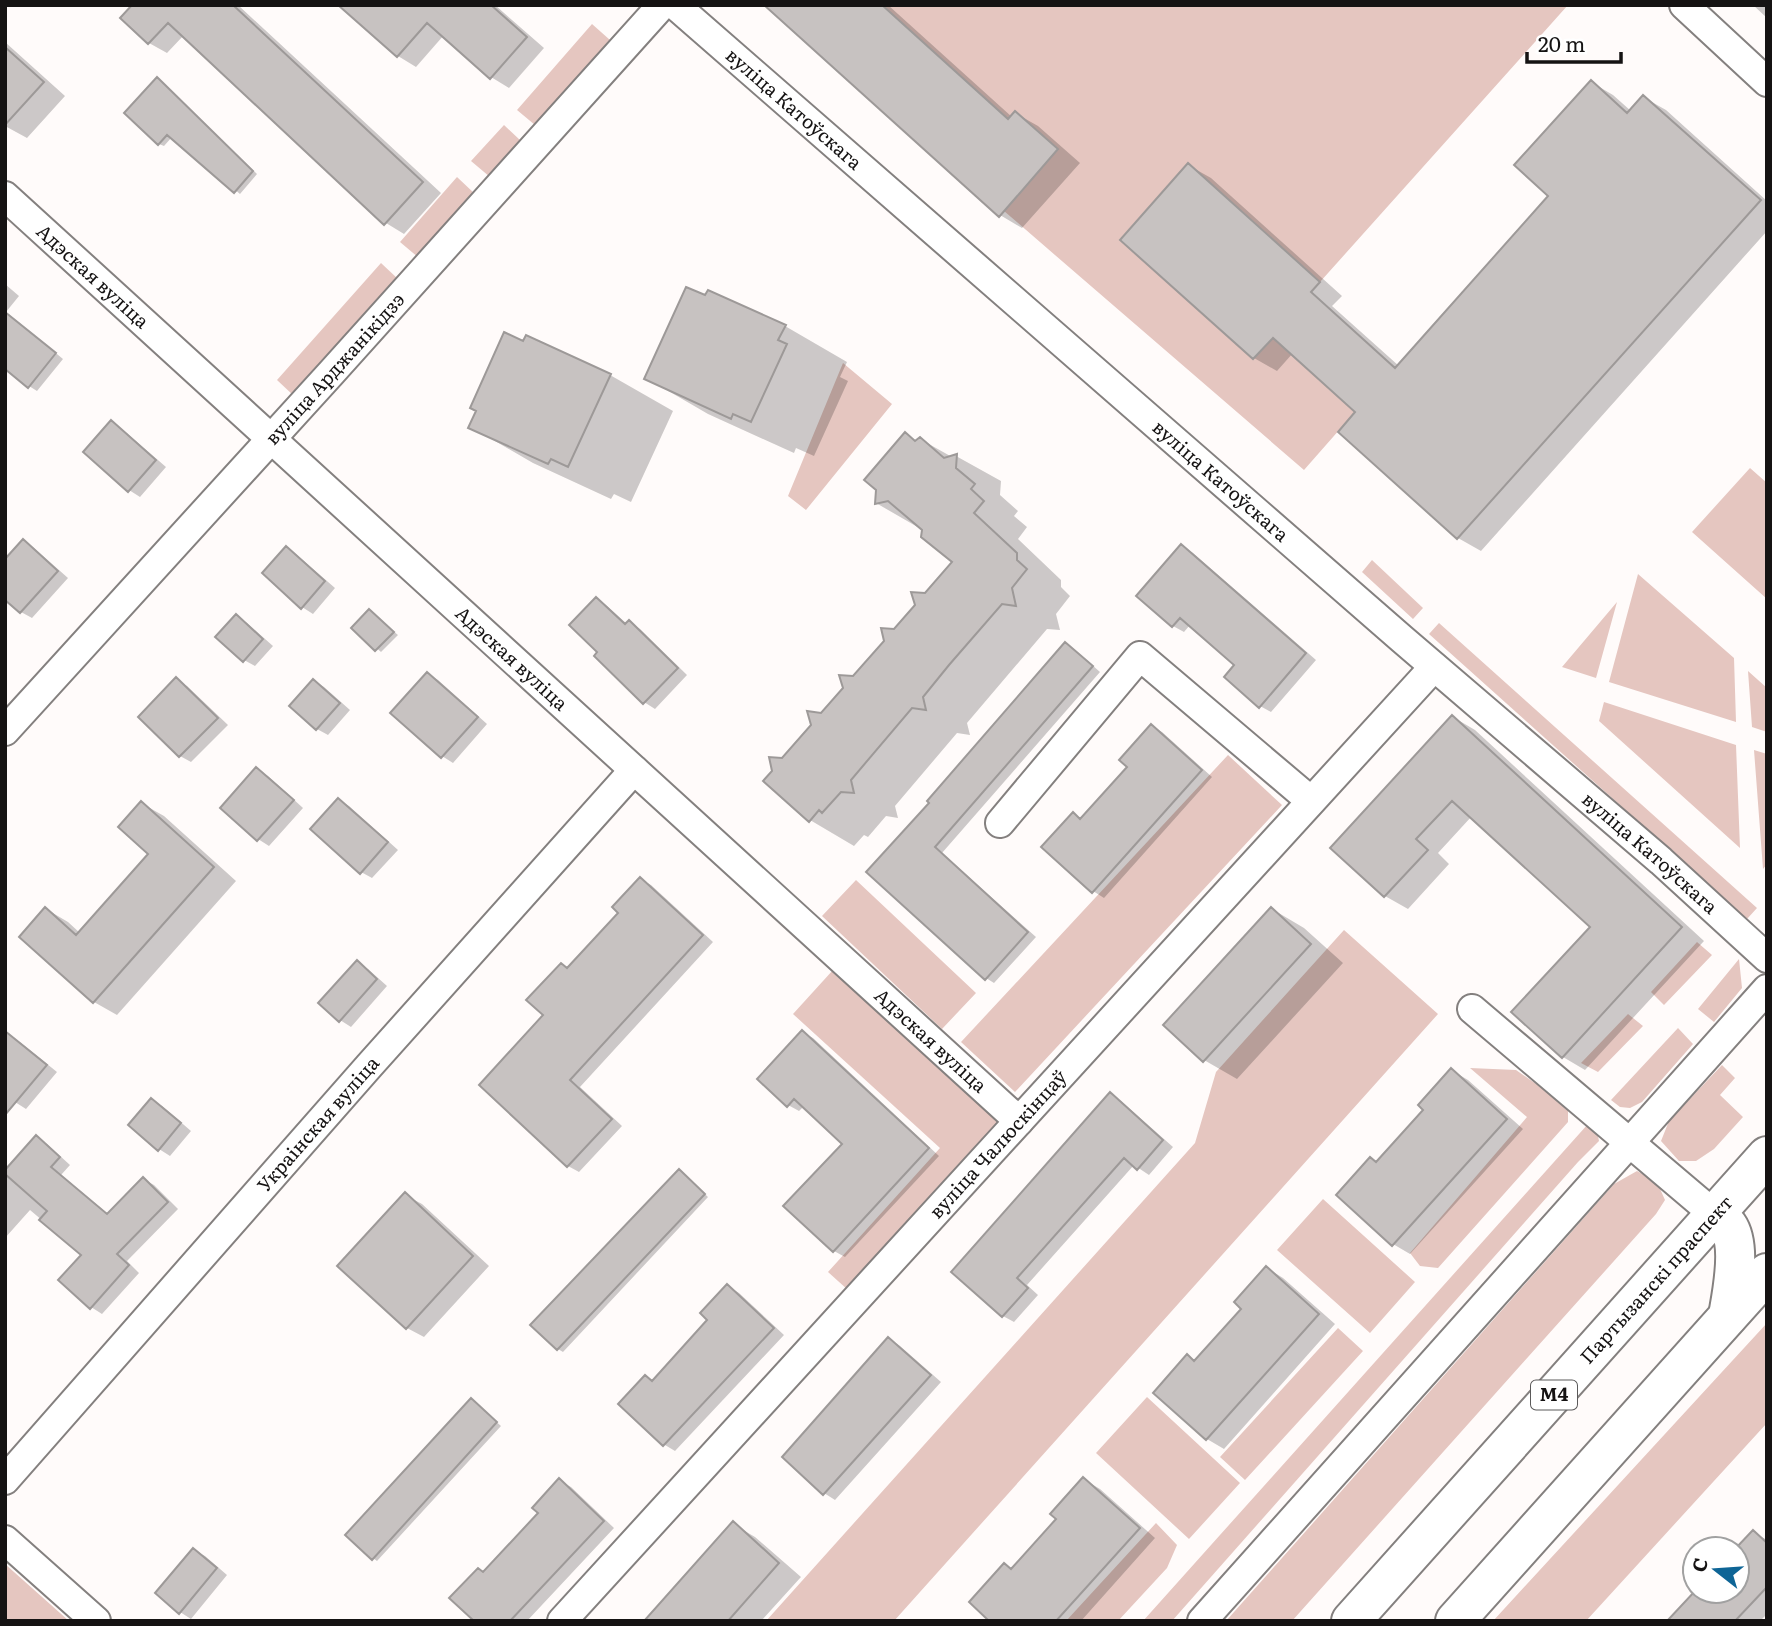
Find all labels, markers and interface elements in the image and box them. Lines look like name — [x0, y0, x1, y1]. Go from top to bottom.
scale bar — [1527, 21, 1622, 65]
text: 20 m — [1538, 27, 1585, 58]
street label: вуліца Катоўскага — [720, 41, 870, 176]
street label: Адэская вуліца — [31, 217, 157, 335]
street label: вуліца Арджанікідзэ — [258, 286, 410, 450]
street label: вуліца Катоўскага — [1147, 413, 1296, 548]
street label: Адэская вуліца — [450, 599, 576, 717]
street label: вуліца Катоўскага — [1577, 784, 1725, 920]
street label: Адэская вуліца — [869, 981, 994, 1099]
street label: Украінская вуліца — [250, 1049, 385, 1197]
street label: вуліца Чалюскінцаў — [922, 1063, 1072, 1224]
street label: Партызанскі праспект — [1573, 1189, 1739, 1369]
road number: М4 — [1531, 1380, 1577, 1410]
north arrow — [1681, 1535, 1751, 1605]
text: С — [1683, 1554, 1714, 1575]

